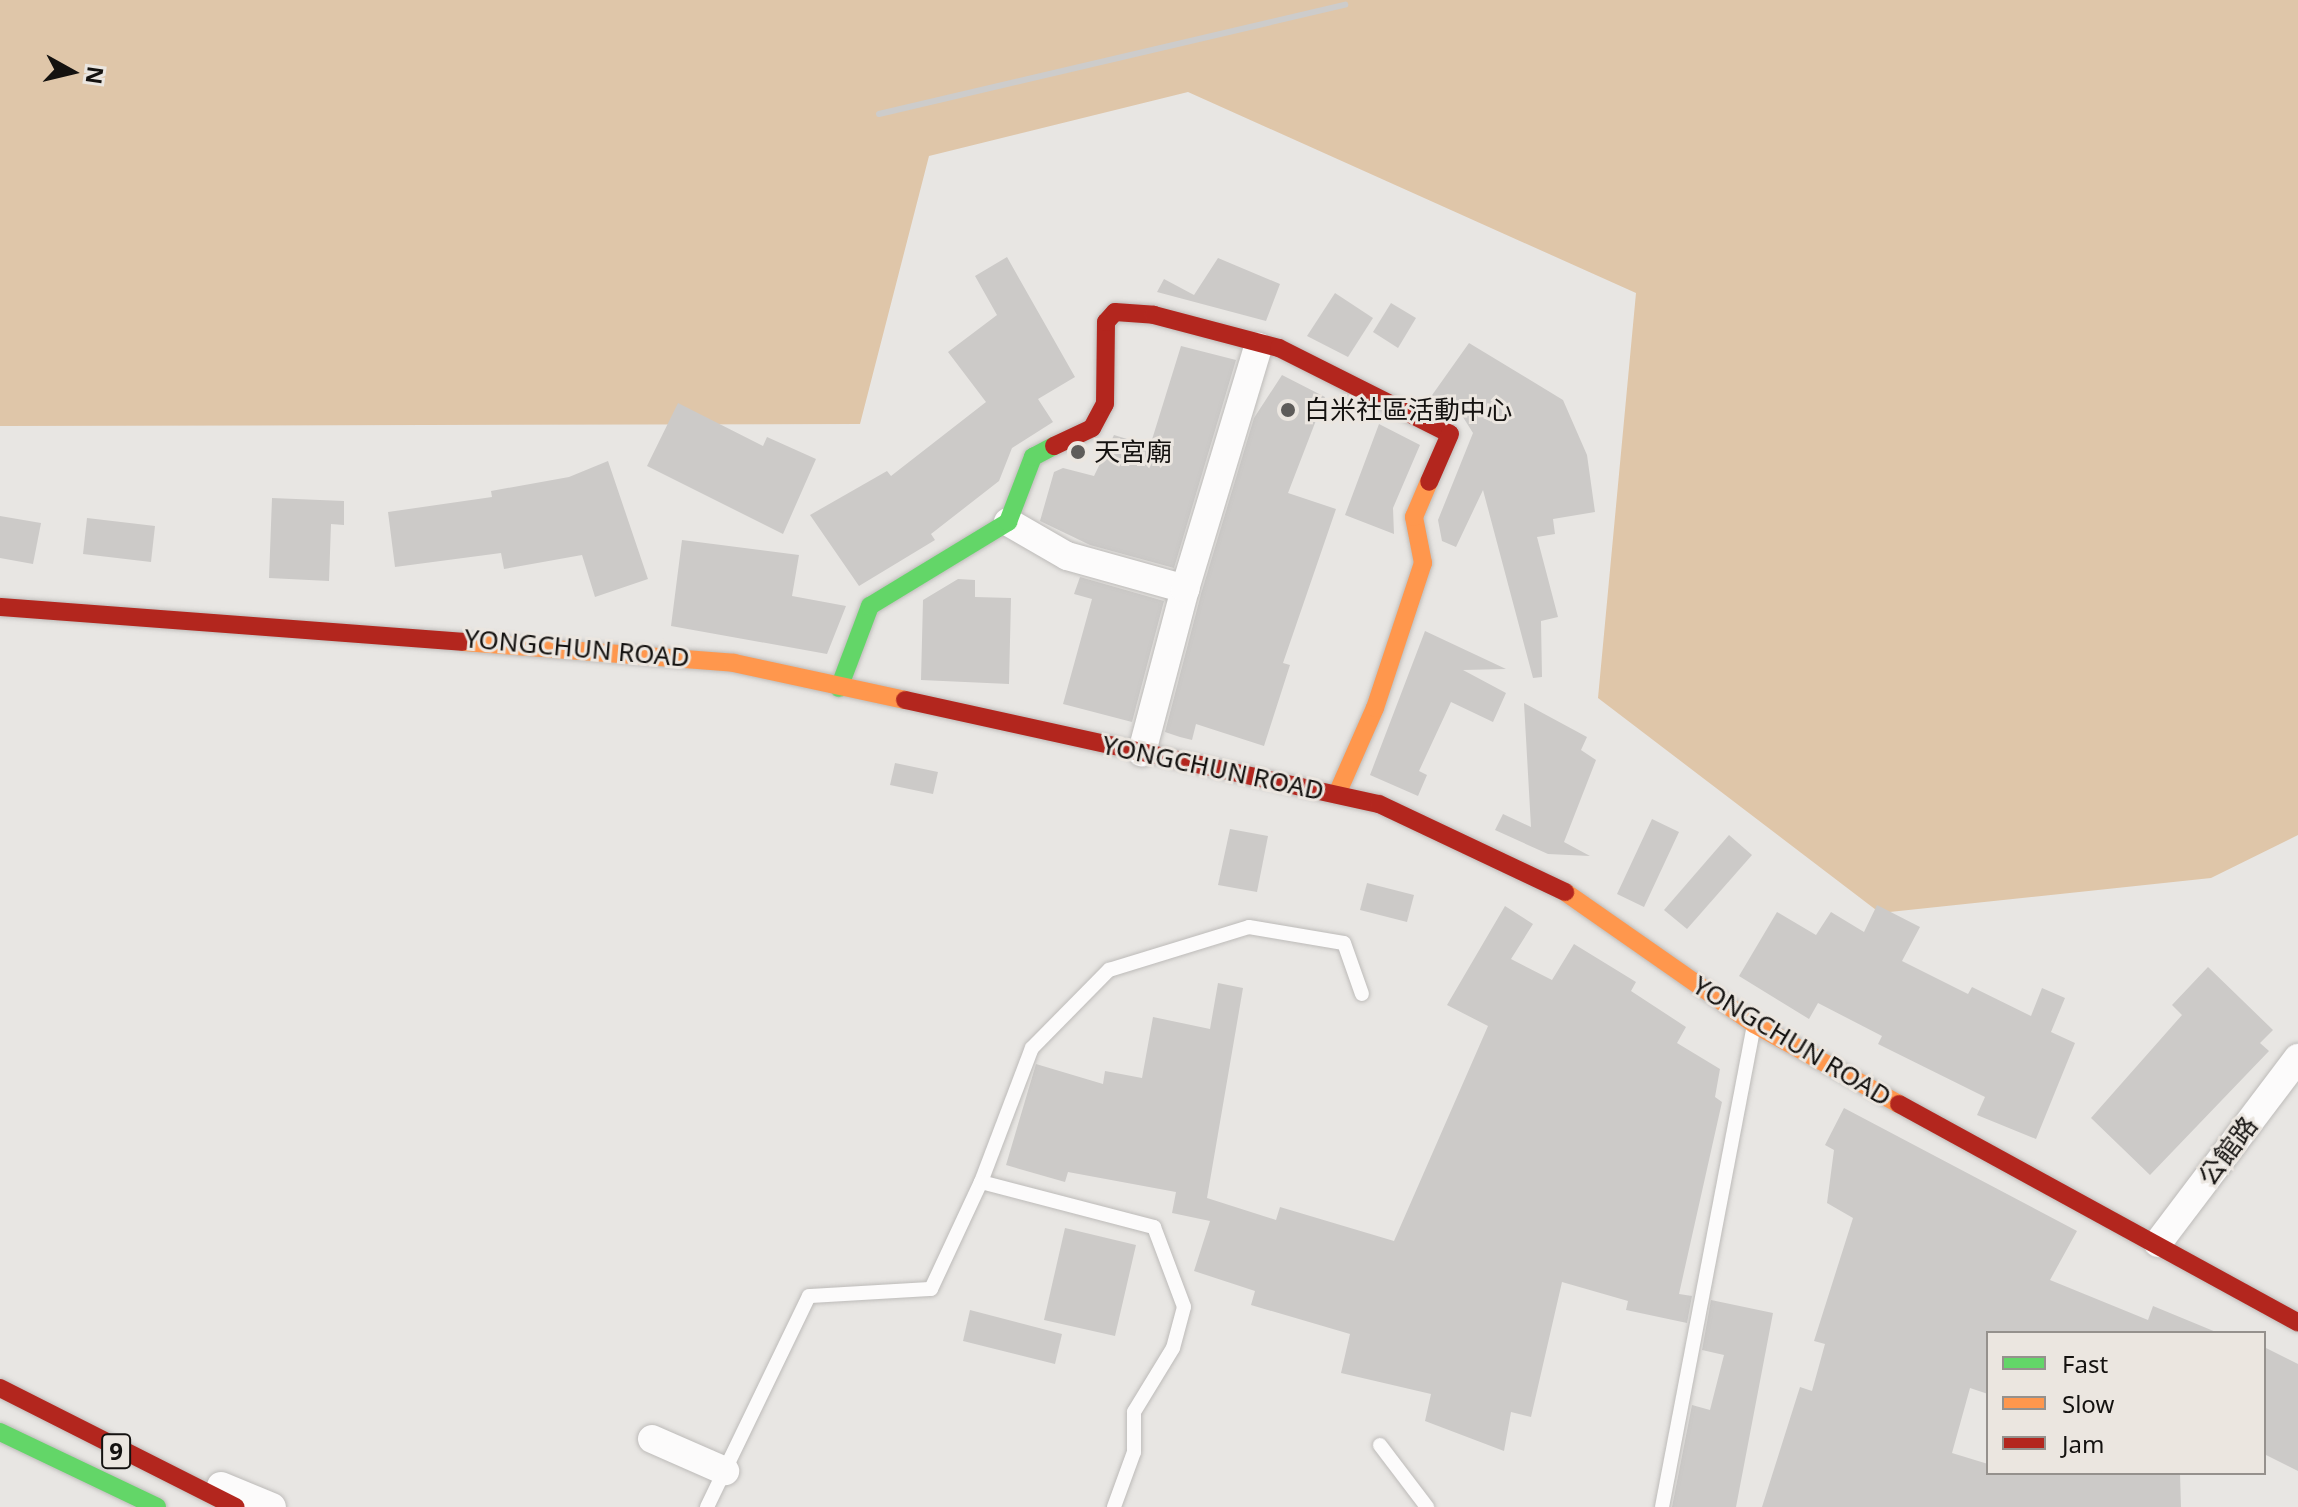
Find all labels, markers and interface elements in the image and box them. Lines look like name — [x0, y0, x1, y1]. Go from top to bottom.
north arrow — [32, 32, 112, 112]
text: N — [80, 64, 112, 86]
place label: 白米社區活動中心 — [1304, 394, 1512, 426]
marker: 白米社區活動中心 — [1279, 401, 1297, 419]
place label: 天宮廟 — [1094, 436, 1172, 468]
marker: 天宮廟 — [1069, 443, 1087, 461]
street label: YONGCHUN ROAD — [463, 623, 691, 673]
street label: YONGCHUN ROAD — [1099, 729, 1327, 807]
street label: YONGCHUN ROAD — [1687, 969, 1897, 1113]
street label: 公館路 — [2192, 1110, 2264, 1192]
legend — [1986, 1331, 2266, 1475]
text: Fast — [2062, 1347, 2108, 1380]
text: Slow — [2062, 1387, 2114, 1420]
text: Jam — [2062, 1427, 2104, 1460]
road number: 9 — [100, 1431, 132, 1471]

